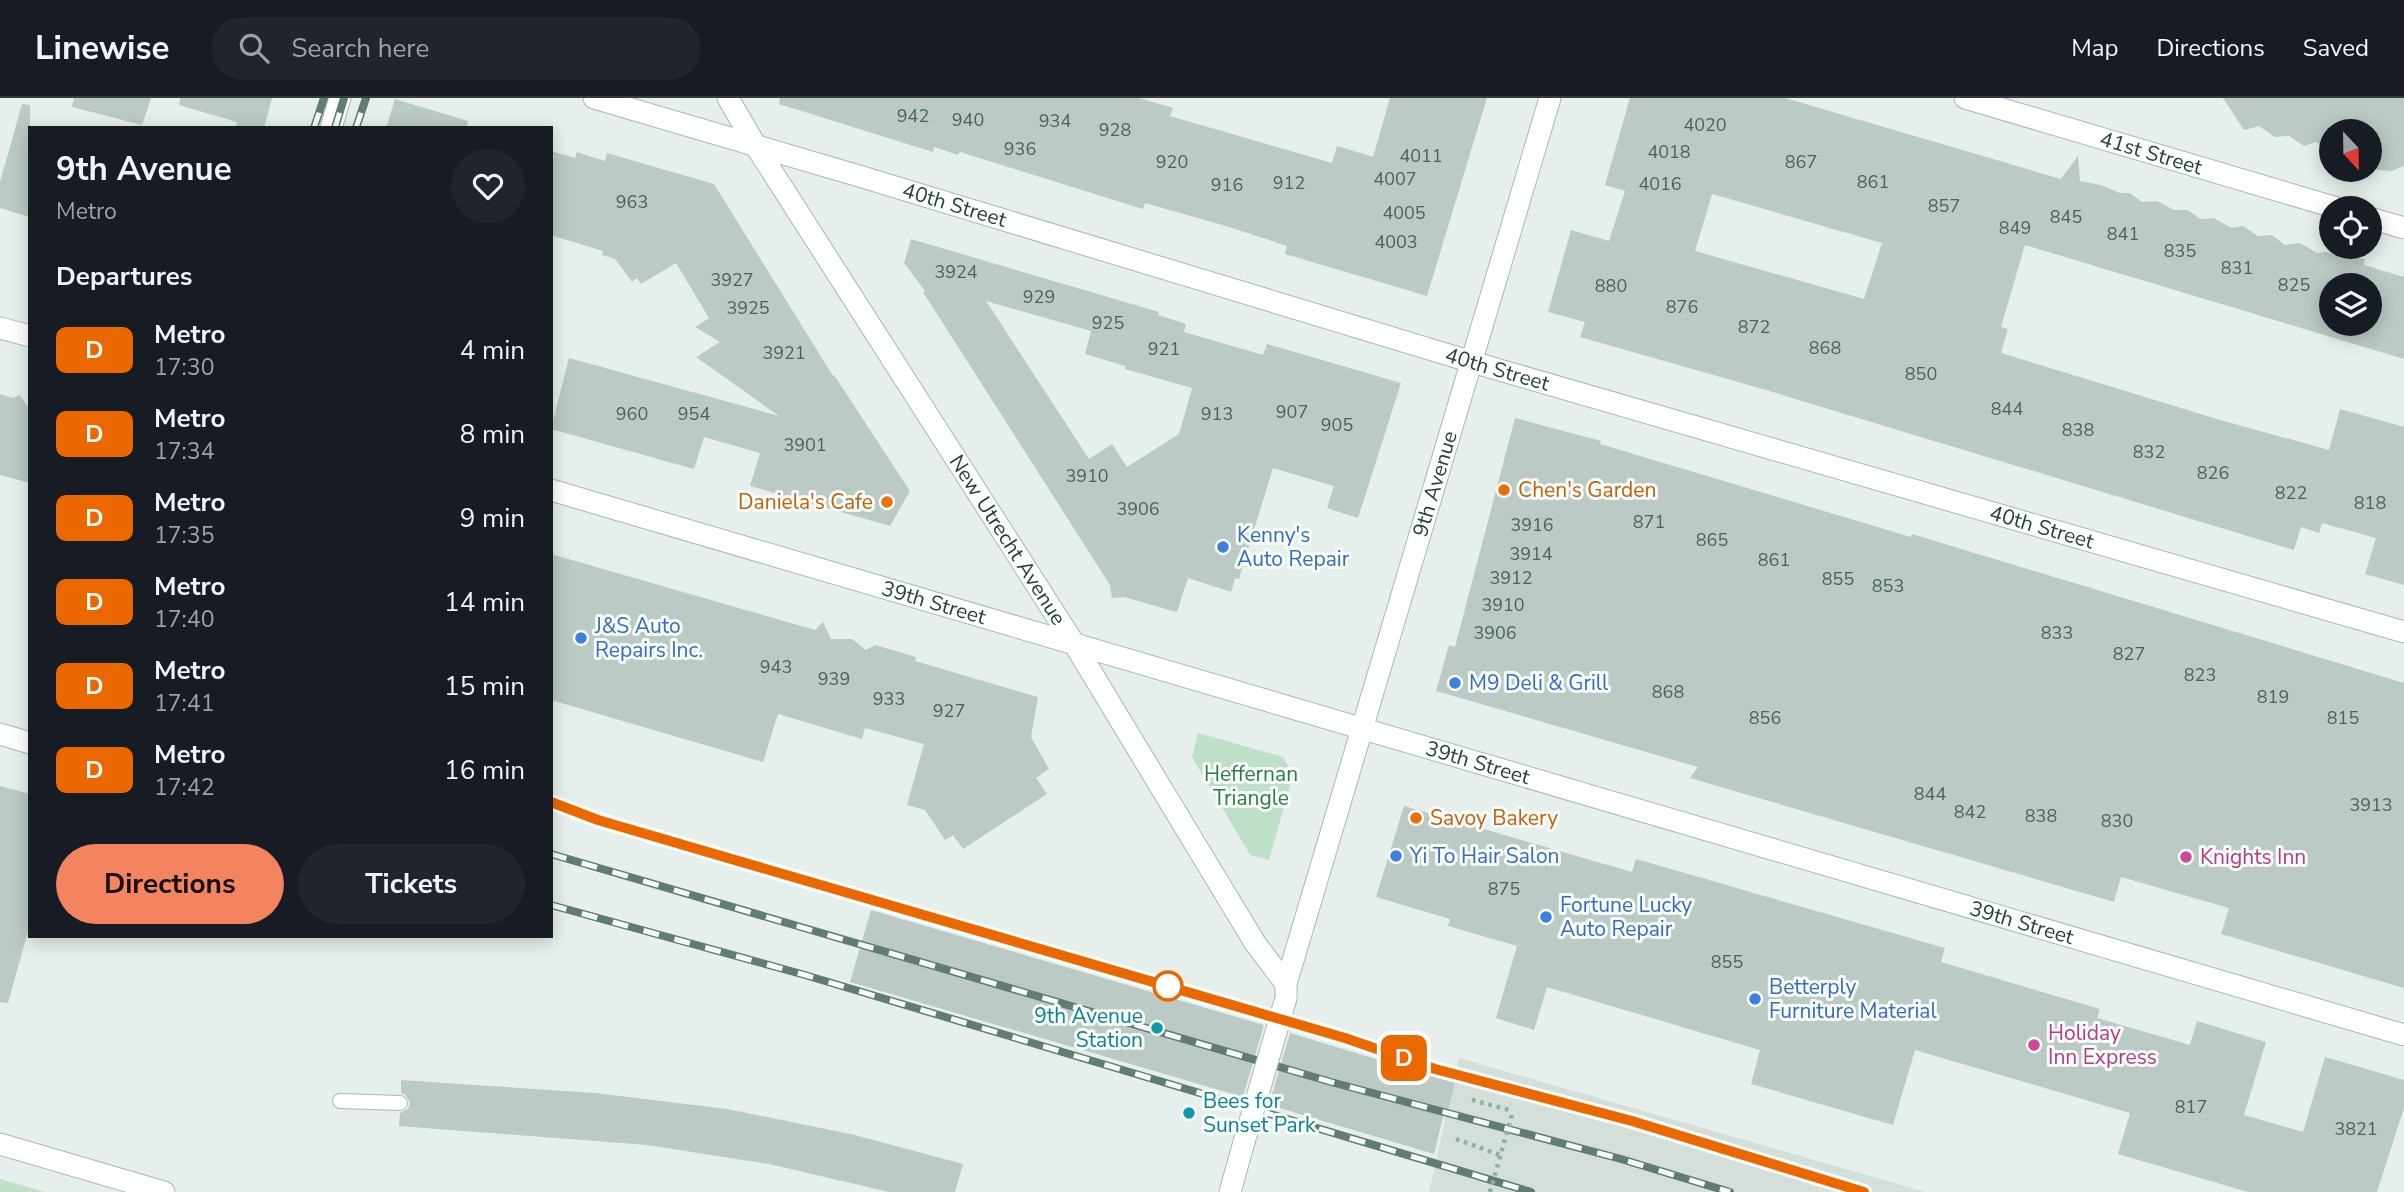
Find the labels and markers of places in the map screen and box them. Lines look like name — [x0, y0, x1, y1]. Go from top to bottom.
place label: Chen's Garden — [1518, 476, 1656, 504]
marker: Chen's Garden — [1496, 482, 1512, 498]
place label: Daniela's Cafe — [738, 488, 873, 516]
marker: Daniela's Cafe — [879, 494, 895, 510]
place label: Kenny's Auto Repair — [1237, 521, 1350, 573]
marker: Kenny's Auto Repair — [1215, 539, 1231, 555]
place label: J&S Auto Repairs Inc. — [594, 612, 703, 664]
marker: J&S Auto Repairs Inc. — [573, 630, 589, 646]
place label: M9 Deli & Grill — [1469, 669, 1609, 697]
marker: M9 Deli & Grill — [1447, 675, 1463, 691]
place label: Savoy Bakery — [1430, 804, 1558, 832]
marker: Savoy Bakery — [1408, 810, 1424, 826]
place label: Yi To Hair Salon — [1409, 842, 1560, 870]
place label: Knights Inn — [2200, 843, 2306, 871]
marker: Yi To Hair Salon — [1388, 848, 1404, 864]
marker: Knights Inn — [2178, 849, 2194, 865]
place label: Fortune Lucky Auto Repair — [1560, 891, 1692, 943]
marker: Fortune Lucky Auto Repair — [1538, 909, 1554, 925]
unlabelled marker — [1153, 971, 1183, 1001]
place label: Betterply Furniture Material — [1769, 973, 1937, 1025]
marker: Betterply Furniture Material — [1747, 991, 1763, 1007]
place label: 9th Avenue Station — [1034, 1002, 1143, 1054]
place label: Holiday Inn Express — [2048, 1019, 2157, 1071]
marker: 9th Avenue Station — [1149, 1020, 1165, 1036]
marker: Holiday Inn Express — [2026, 1037, 2042, 1053]
place label: Bees for Sunset Park — [1203, 1087, 1316, 1139]
marker: Bees for Sunset Park — [1181, 1105, 1197, 1121]

